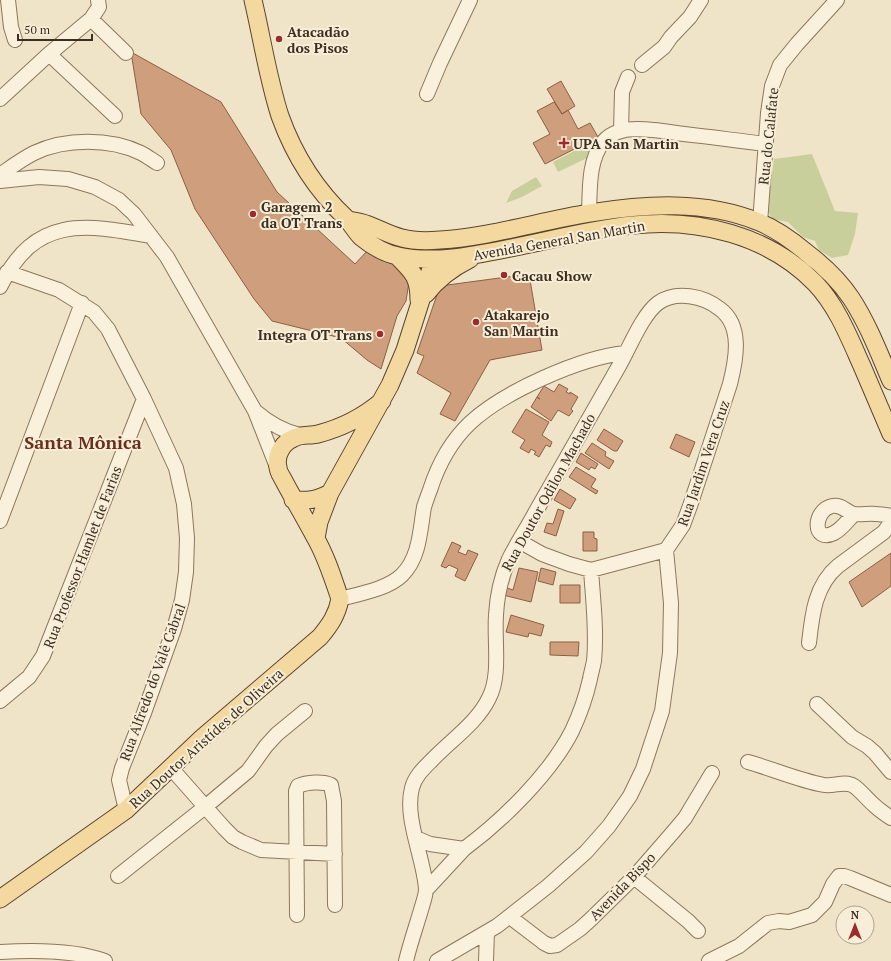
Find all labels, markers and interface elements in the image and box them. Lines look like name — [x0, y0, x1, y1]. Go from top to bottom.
scale bar — [18, 16, 92, 42]
text: 50 m — [24, 22, 51, 37]
place label: Atacadão dos Pisos — [287, 22, 349, 57]
marker: Atacadão dos Pisos — [274, 34, 284, 44]
street label: Rua do Calafate — [753, 86, 783, 186]
place label: UPA San Martin — [573, 134, 679, 153]
marker: UPA San Martin — [558, 137, 570, 149]
place label: Garagem 2 da OT Trans — [261, 197, 342, 232]
marker: Garagem 2 da OT Trans — [248, 209, 258, 219]
street label: Avenida General San Martin — [472, 215, 647, 264]
place label: Cacau Show — [512, 266, 593, 285]
marker: Cacau Show — [499, 270, 509, 280]
place label: Atakarejo San Martin — [484, 305, 559, 340]
marker: Atakarejo San Martin — [471, 317, 481, 327]
place label: Integra OT Trans — [258, 325, 372, 344]
marker: Integra OT Trans — [375, 329, 385, 339]
street label: Rua Jardim Vera Cruz — [673, 397, 734, 529]
street label: Rua Doutor Odilon Machado — [497, 410, 599, 574]
district label: Santa Mônica — [24, 430, 142, 454]
street label: Rua Professor Hamlet de Farias — [38, 463, 126, 651]
street label: Rua Alfredo do Valê Cabral — [115, 601, 189, 763]
street label: Rua Doutor Aristídes de Oliveira — [125, 664, 287, 812]
street label: Avenida Bispo — [585, 848, 659, 924]
north arrow — [835, 905, 875, 945]
text: N — [851, 908, 860, 922]

